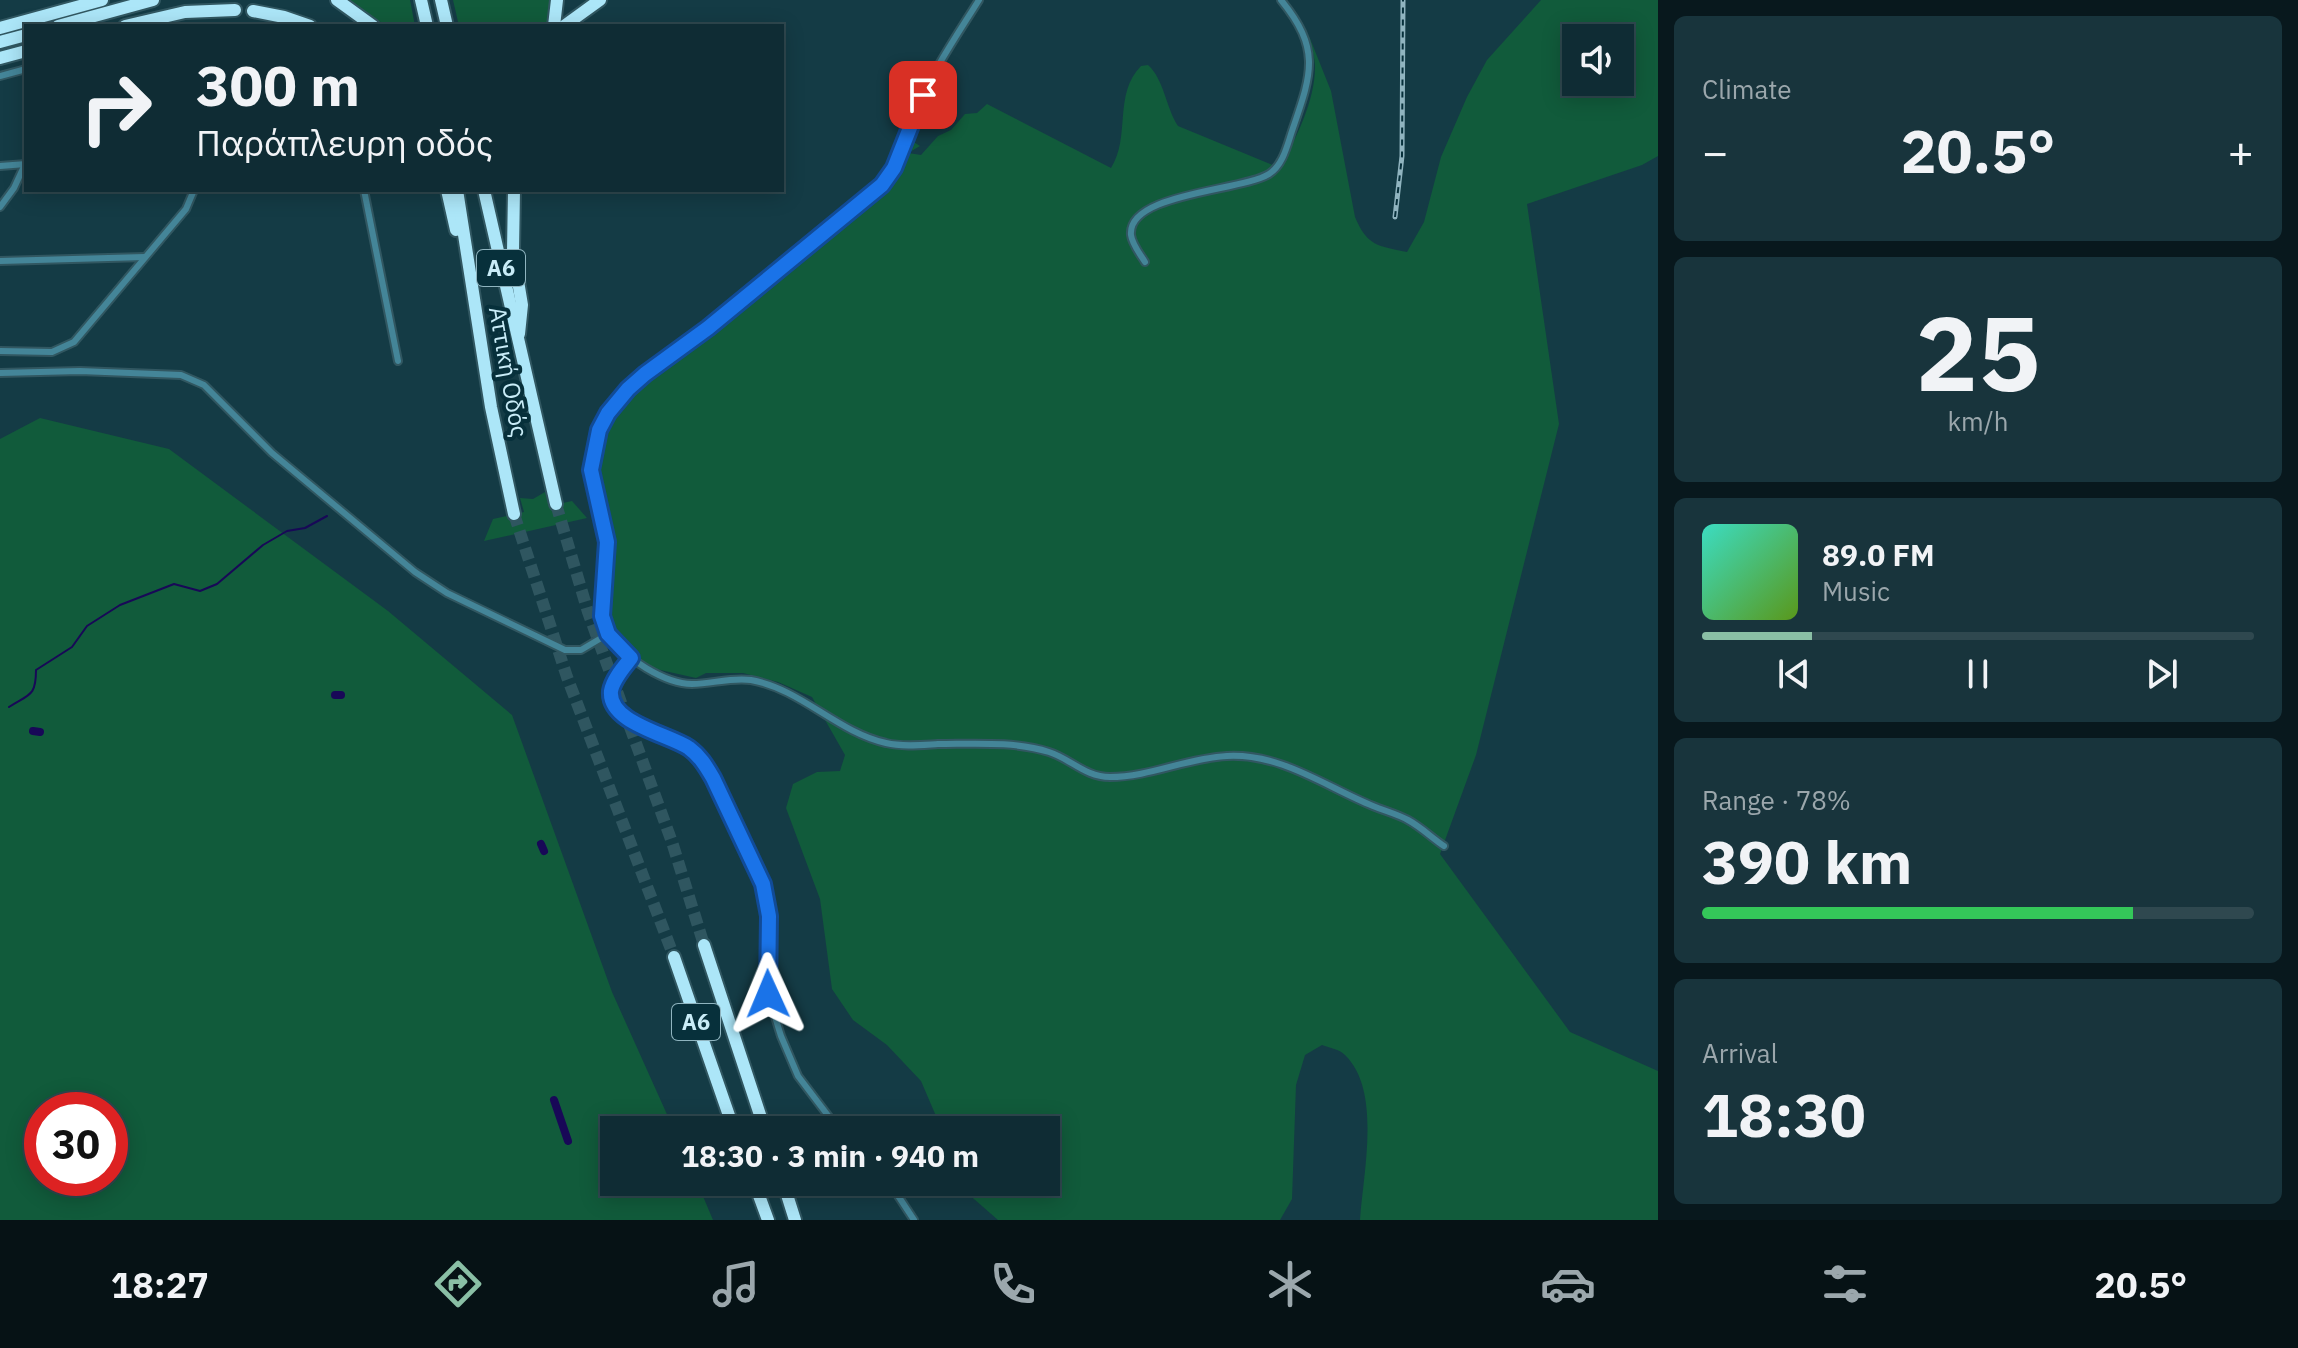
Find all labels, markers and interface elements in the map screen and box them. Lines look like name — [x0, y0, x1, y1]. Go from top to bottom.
map controls — [1562, 24, 1634, 96]
button: sound — [1562, 24, 1634, 96]
text: 300 m — [196, 49, 360, 121]
icon: right — [64, 56, 168, 160]
pin — [889, 61, 957, 129]
text: Climate — [1702, 72, 1792, 106]
icon: arrive — [901, 73, 945, 117]
text: 20.5° — [1901, 111, 2055, 190]
text: Παράπλευρη οδός — [196, 119, 493, 166]
text: − — [1702, 123, 1728, 180]
text: + — [2228, 123, 2254, 180]
road number: Α6 — [477, 250, 525, 286]
text: 25 — [1916, 284, 2040, 420]
street label: Αττική Οδός — [482, 304, 536, 440]
text: km/h — [1947, 404, 2009, 438]
text: 89.0 FM — [1822, 535, 1935, 574]
text: Music — [1822, 574, 1890, 608]
icon: previous — [1772, 652, 1816, 696]
icon: pause — [1956, 652, 2000, 696]
icon: next — [2140, 652, 2184, 696]
text: Range · 78% — [1702, 783, 1851, 817]
text: 390 km — [1702, 822, 1912, 901]
position arrow — [726, 952, 810, 1036]
road number: Α6 — [672, 1004, 720, 1040]
text: Arrival — [1702, 1036, 1778, 1070]
text: 18:30 — [1702, 1075, 1866, 1154]
speed limit sign: 30 — [24, 1092, 128, 1196]
text: 18:30 · 3 min · 940 m — [681, 1136, 979, 1175]
icon: directions — [430, 1256, 486, 1312]
icon: music — [708, 1256, 764, 1312]
icon: phone — [985, 1256, 1041, 1312]
icon: climate — [1262, 1256, 1318, 1312]
icon: car — [1540, 1256, 1596, 1312]
icon: filters — [1817, 1256, 1873, 1312]
text: 18:27 — [111, 1261, 209, 1308]
text: 20.5° — [2094, 1261, 2187, 1308]

